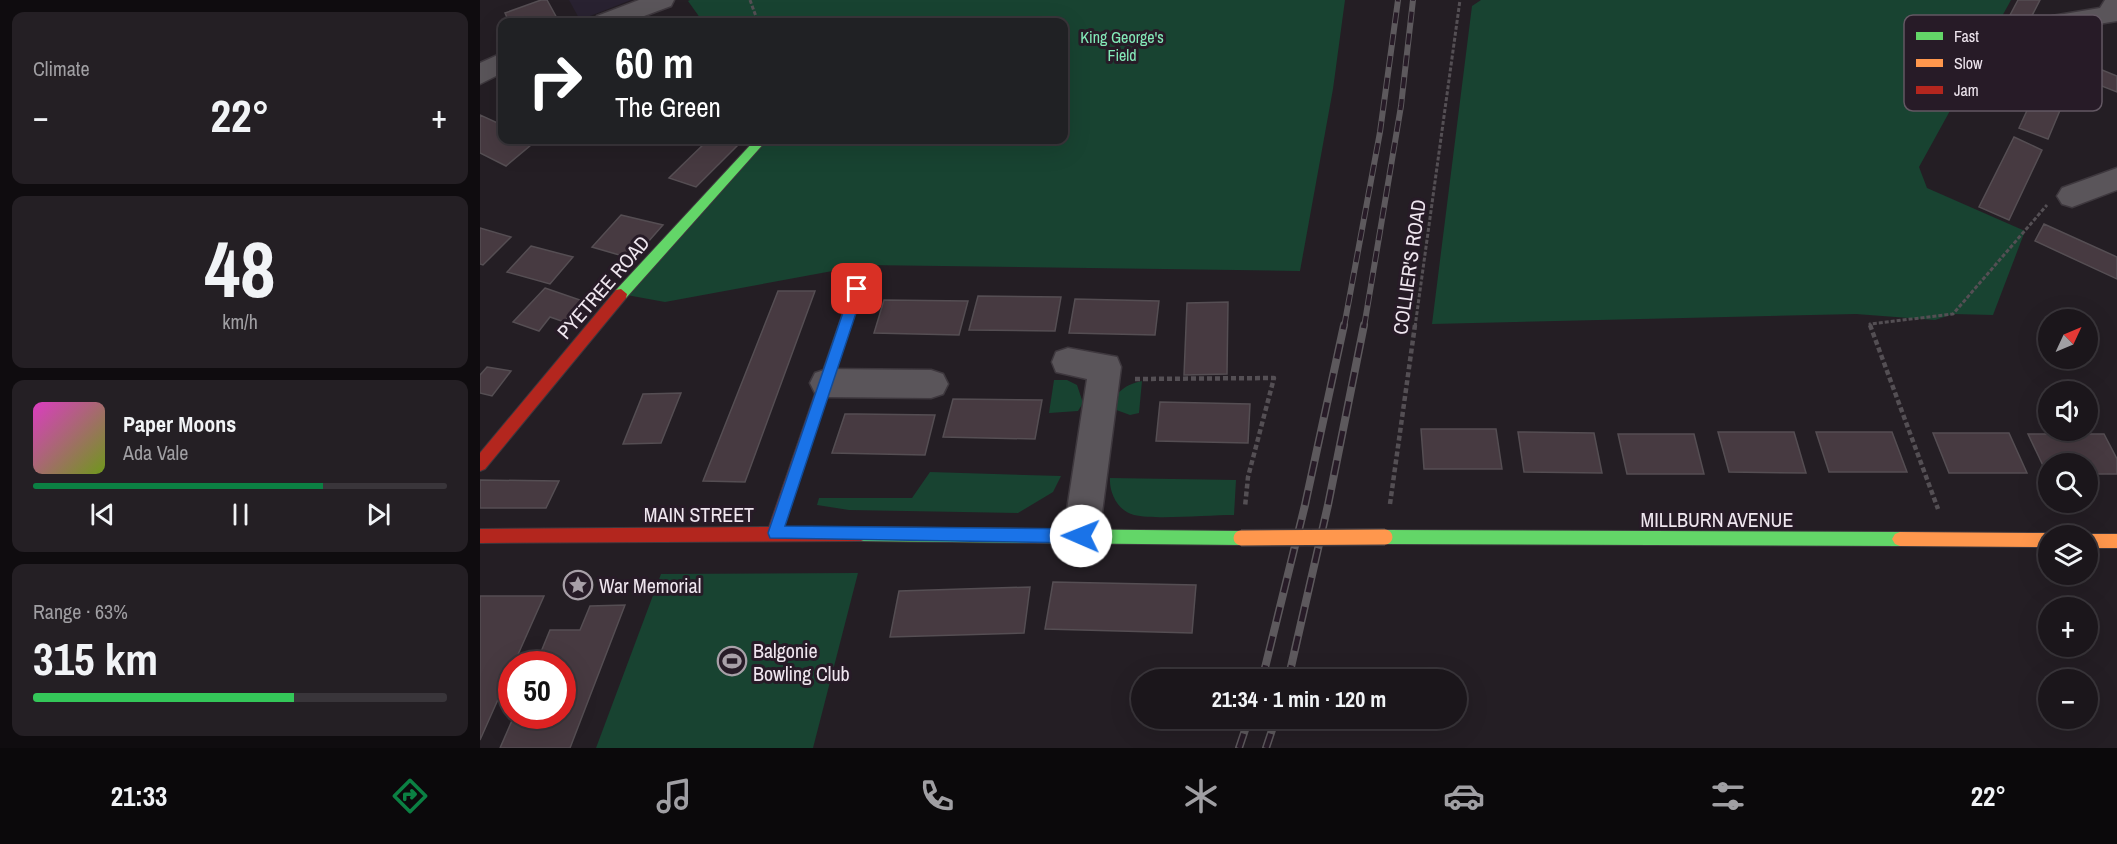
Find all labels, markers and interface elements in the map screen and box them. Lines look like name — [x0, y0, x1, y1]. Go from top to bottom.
legend — [1904, 15, 2102, 111]
text: Fast — [1954, 25, 1979, 47]
park label: King George's Field — [1080, 26, 1164, 66]
text: 60 m — [615, 35, 694, 91]
icon: right — [516, 42, 594, 120]
text: Slow — [1954, 52, 1983, 74]
text: Climate — [33, 55, 90, 82]
text: Jam — [1954, 79, 1979, 101]
text: 22° — [210, 85, 270, 146]
text: The Green — [615, 89, 721, 125]
text: − — [33, 94, 49, 138]
text: + — [431, 94, 447, 138]
street label: COLLIER'S ROAD — [1386, 198, 1432, 336]
text: 48 — [204, 216, 276, 321]
street label: PYETREE ROAD — [551, 230, 655, 344]
pin — [831, 263, 882, 314]
icon: arrive — [840, 272, 873, 305]
text: km/h — [222, 308, 258, 335]
north arrow — [2038, 309, 2098, 369]
map controls — [2038, 309, 2098, 729]
button: sound — [2038, 381, 2098, 441]
text: Paper Moons — [123, 409, 236, 439]
text: Ada Vale — [123, 439, 188, 466]
button: search — [2038, 453, 2098, 513]
icon: previous — [86, 498, 119, 531]
icon: pause — [224, 498, 257, 531]
icon: next — [362, 498, 395, 531]
street label: MAIN STREET — [644, 501, 754, 528]
position arrow — [1049, 504, 1113, 568]
street label: MILLBURN AVENUE — [1641, 506, 1793, 533]
button: layers — [2038, 525, 2098, 585]
place icon: War Memorial — [562, 569, 594, 601]
place label: War Memorial — [599, 572, 701, 599]
button: + — [2038, 597, 2098, 657]
text: Range · 63% — [33, 598, 128, 625]
text: 315 km — [33, 628, 158, 689]
place label: Balgonie Bowling Club — [753, 637, 850, 687]
sports icon: Balgonie Bowling Club — [716, 645, 748, 677]
speed limit sign: 50 — [498, 651, 576, 729]
button: − — [2038, 669, 2098, 729]
text: 21:34 · 1 min · 120 m — [1212, 684, 1386, 714]
icon: directions — [389, 775, 431, 817]
icon: music — [653, 775, 695, 817]
icon: phone — [916, 775, 958, 817]
icon: climate — [1180, 775, 1222, 817]
icon: car — [1443, 775, 1485, 817]
icon: filters — [1707, 775, 1749, 817]
text: 21:33 — [111, 778, 167, 814]
text: 22° — [1971, 778, 2006, 814]

